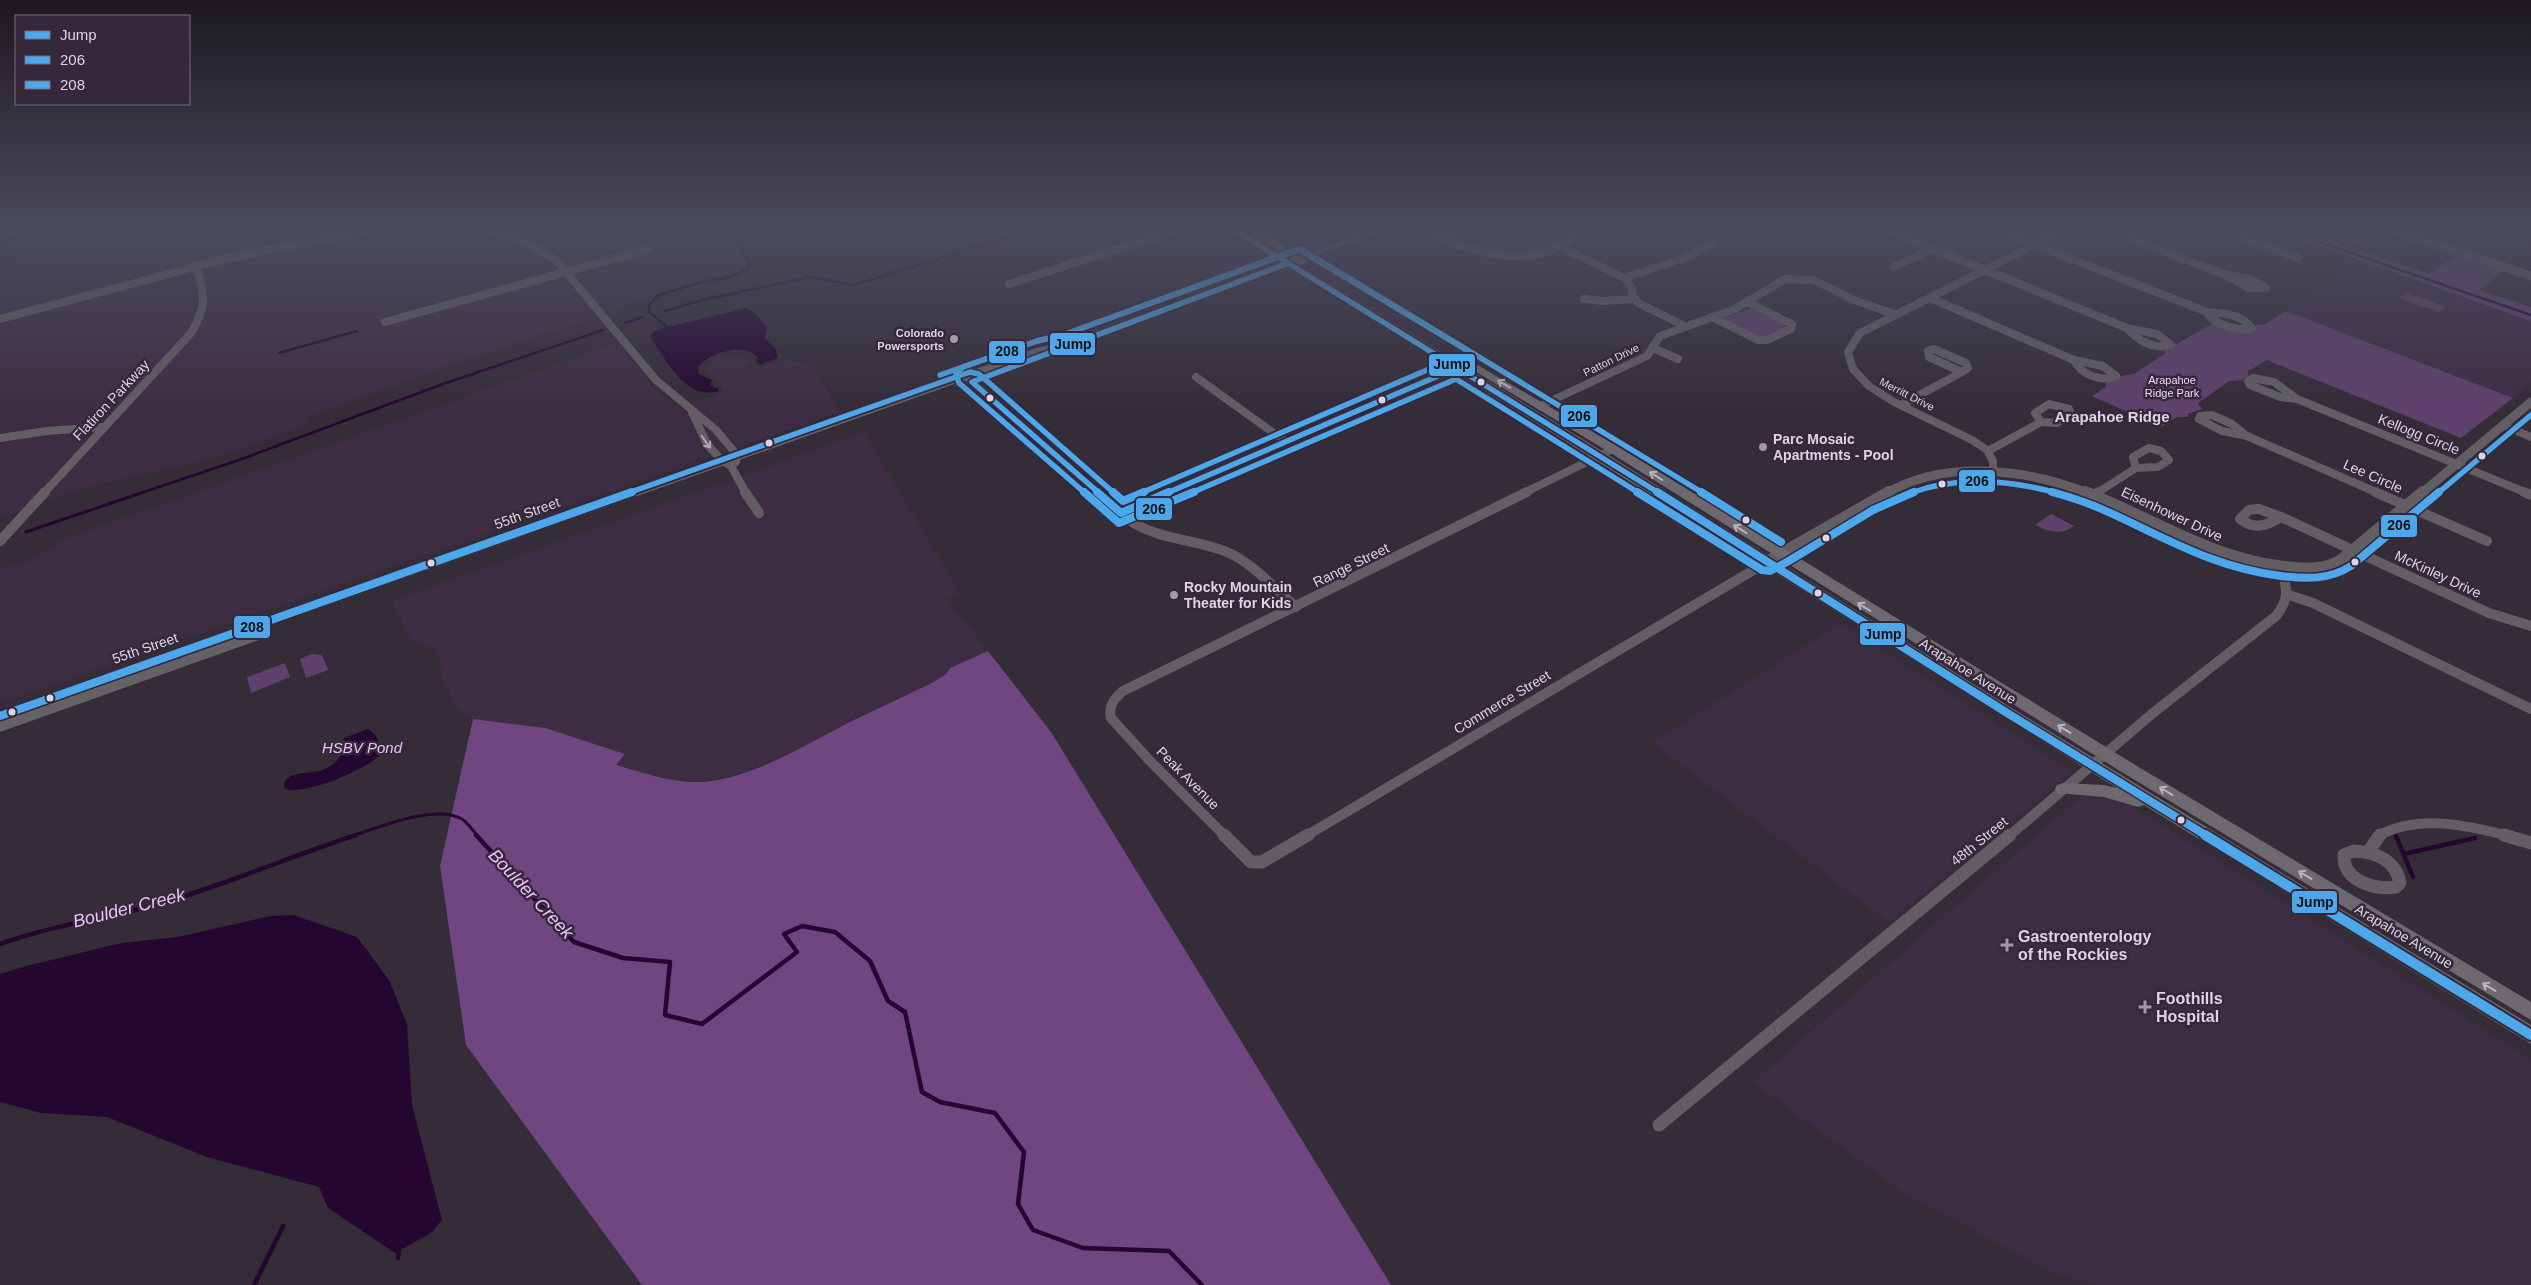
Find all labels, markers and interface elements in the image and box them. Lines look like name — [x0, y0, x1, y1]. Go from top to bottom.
legend — [15, 15, 190, 105]
text: Jump — [60, 26, 97, 43]
text: 206 — [60, 51, 85, 68]
text: 208 — [60, 76, 85, 93]
place label: Colorado Powersports — [877, 327, 944, 352]
line badge: Jump — [1049, 332, 1096, 356]
marker: Colorado Powersports — [948, 333, 960, 345]
text: Jump — [1054, 336, 1092, 352]
line badge: 208 — [988, 340, 1026, 364]
street label: Patton Drive — [1581, 341, 1641, 379]
text: 208 — [995, 343, 1019, 359]
line badge: Jump — [1428, 353, 1476, 377]
street label: Flatiron Parkway — [70, 356, 152, 444]
text: Jump — [1433, 356, 1471, 372]
park label: Arapahoe Ridge Park — [2145, 374, 2200, 399]
street label: Merritt Drive — [1878, 375, 1936, 413]
unlabelled marker — [1476, 377, 1486, 387]
one-way arrow — [1498, 379, 1512, 389]
unlabelled marker — [985, 393, 995, 403]
unlabelled marker — [1377, 395, 1387, 405]
line badge: 206 — [1560, 404, 1598, 428]
text: 206 — [1567, 408, 1591, 424]
district label: Arapahoe Ridge — [2054, 408, 2170, 425]
street label: Kellogg Circle — [2376, 410, 2462, 458]
place label: Parc Mosaic Apartments - Pool — [1773, 431, 1894, 463]
one-way arrow — [701, 435, 711, 449]
unlabelled marker — [764, 438, 774, 448]
marker: Parc Mosaic Apartments - Pool — [1757, 441, 1769, 453]
unlabelled marker — [2477, 451, 2487, 461]
street label: Lee Circle — [2341, 456, 2405, 496]
line badge: 206 — [1958, 469, 1996, 493]
one-way arrow — [1650, 471, 1664, 481]
text: 206 — [1965, 473, 1989, 489]
unlabelled marker — [1937, 479, 1947, 489]
street label: Eisenhower Drive — [2119, 484, 2225, 545]
street label: 55th Street — [492, 494, 562, 532]
line badge: 206 — [1135, 497, 1173, 521]
text: 206 — [1142, 501, 1166, 517]
line badge: 206 — [2380, 514, 2418, 538]
unlabelled marker — [1741, 515, 1751, 525]
text: 206 — [2387, 517, 2411, 533]
one-way arrow — [1733, 523, 1747, 533]
unlabelled marker — [1821, 533, 1831, 543]
street label: Range Street — [1310, 540, 1392, 590]
street label: McKinley Drive — [2392, 547, 2484, 601]
unlabelled marker — [2350, 557, 2360, 567]
unlabelled marker — [426, 558, 436, 568]
place label: Rocky Mountain Theater for Kids — [1184, 579, 1292, 611]
unlabelled marker — [1813, 588, 1823, 598]
marker: Rocky Mountain Theater for Kids — [1168, 589, 1180, 601]
one-way arrow — [1858, 601, 1872, 611]
line badge: 208 — [233, 615, 271, 639]
text: 208 — [240, 619, 264, 635]
line badge: Jump — [1859, 622, 1906, 646]
text: Jump — [1864, 626, 1902, 642]
street label: 55th Street — [110, 629, 180, 667]
street label: Arapahoe Avenue — [1917, 635, 2020, 707]
street label: Commerce Street — [1451, 667, 1553, 737]
unlabelled marker — [45, 693, 55, 703]
unlabelled marker — [7, 707, 17, 717]
one-way arrow — [2057, 724, 2071, 734]
water label: HSBV Pond — [322, 739, 403, 756]
street label: Peak Avenue — [1153, 743, 1223, 813]
one-way arrow — [2159, 786, 2173, 796]
street label: 48th Street — [1947, 813, 2011, 869]
unlabelled marker — [2176, 815, 2186, 825]
water label: Boulder Creek — [484, 845, 578, 944]
one-way arrow — [2298, 870, 2312, 880]
water label: Boulder Creek — [71, 884, 188, 932]
line badge: Jump — [2291, 890, 2338, 914]
text: Jump — [2296, 894, 2334, 910]
street label: Arapahoe Avenue — [2352, 901, 2456, 972]
place label: Gastroenterology of the Rockies — [2018, 928, 2151, 963]
marker: Gastroenterology of the Rockies — [2000, 938, 2014, 952]
one-way arrow — [2483, 981, 2497, 991]
place label: Foothills Hospital — [2156, 990, 2223, 1025]
marker: Foothills Hospital — [2138, 1000, 2152, 1014]

